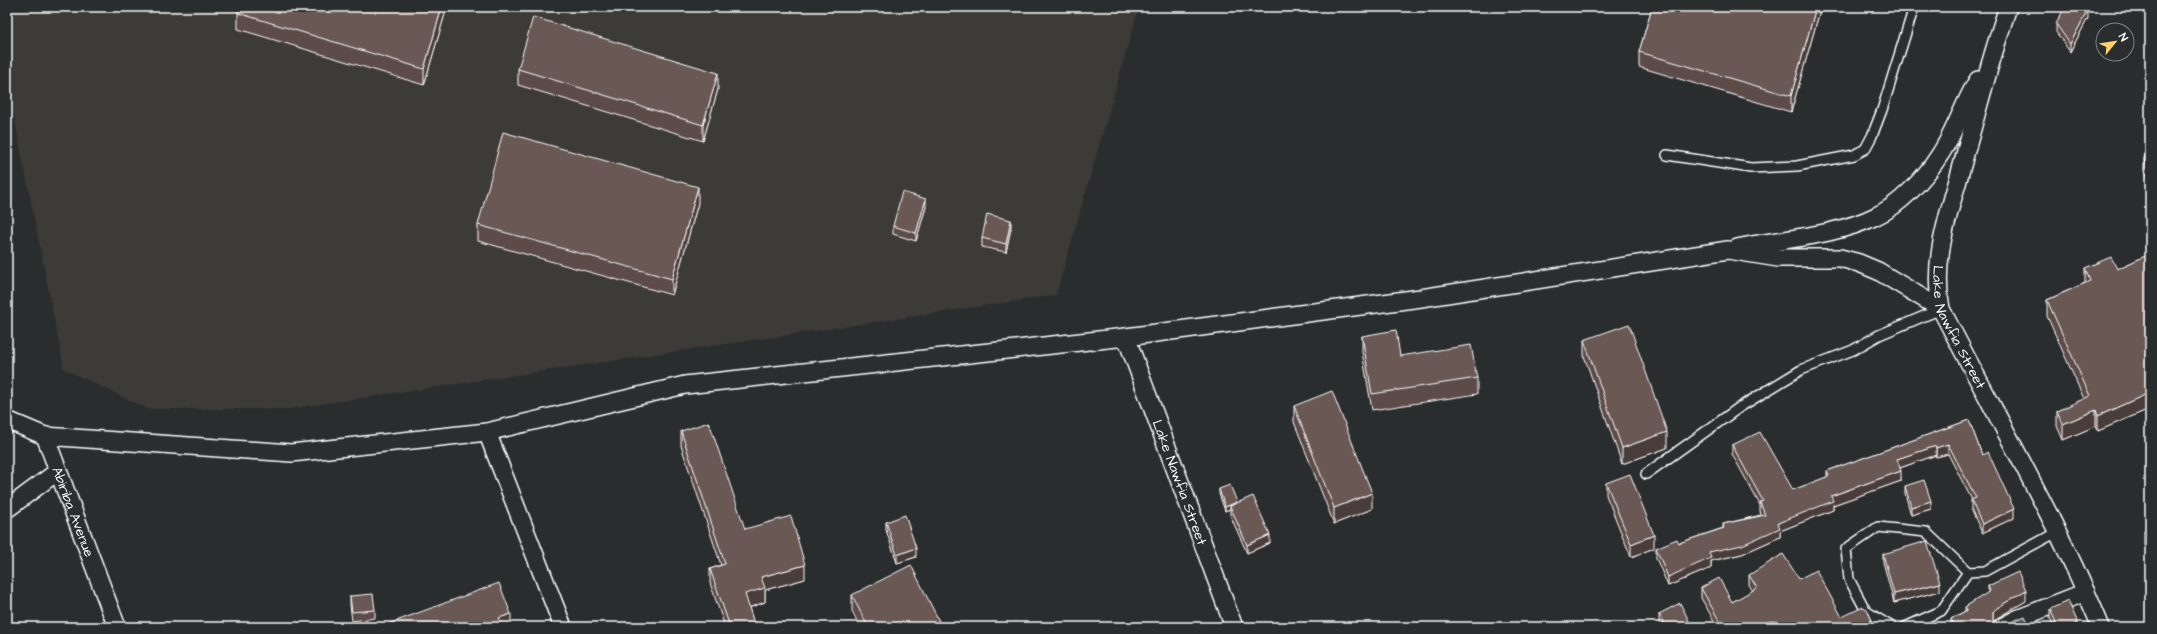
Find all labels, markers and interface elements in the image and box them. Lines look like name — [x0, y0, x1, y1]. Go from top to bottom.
north arrow — [2095, 22, 2135, 62]
text: N — [2115, 31, 2131, 44]
street label: Lake Nawfia Street — [1927, 265, 1990, 393]
street label: Lake Nawfia Street — [1147, 417, 1212, 548]
street label: Abiriba Avenue — [46, 464, 99, 560]

